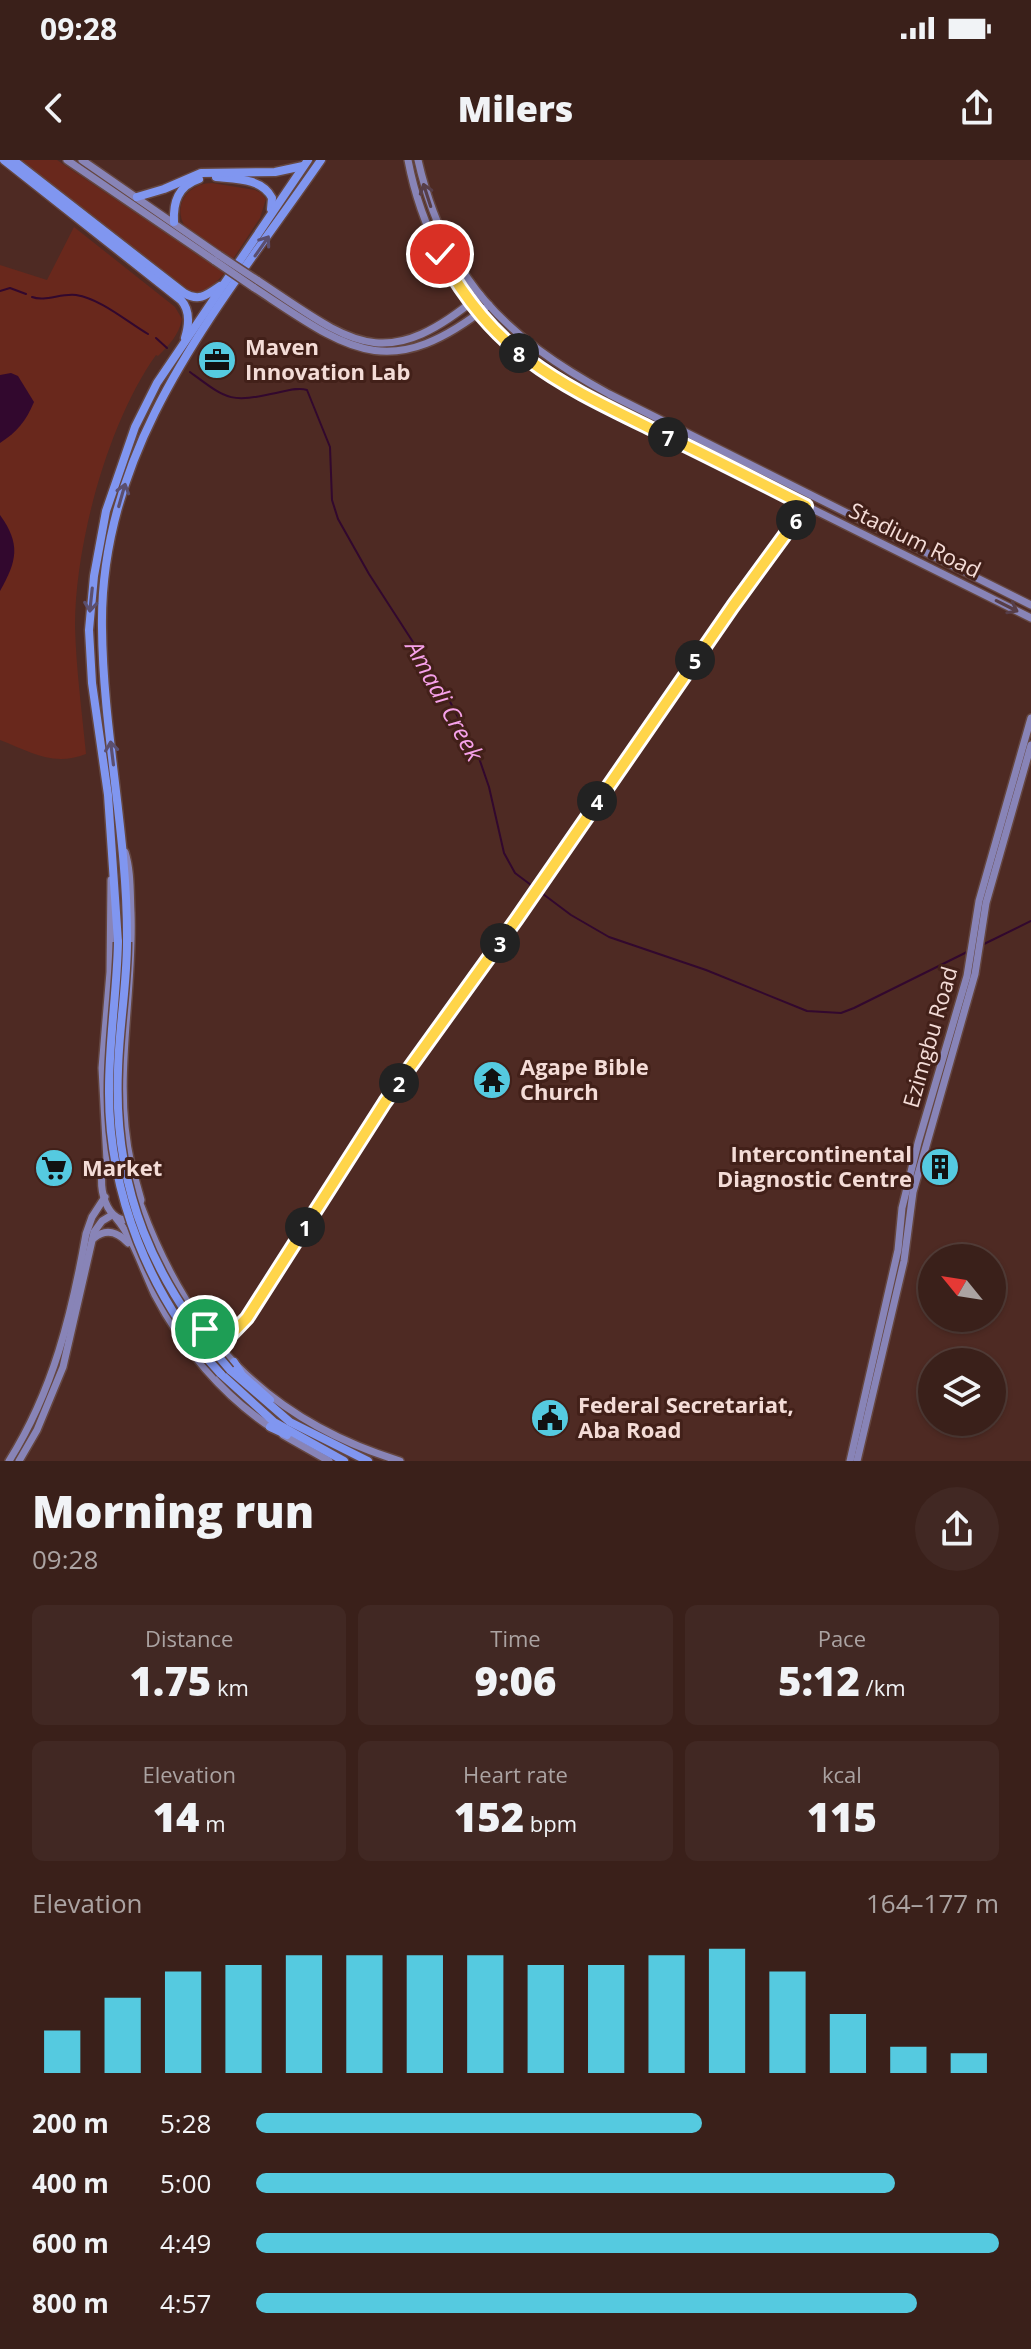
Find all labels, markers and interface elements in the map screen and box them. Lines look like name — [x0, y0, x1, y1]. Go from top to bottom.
text: 09:28 — [40, 8, 117, 49]
text: Milers — [458, 84, 573, 133]
icon: back — [32, 86, 76, 130]
icon: share — [955, 86, 999, 130]
one-way arrow — [419, 183, 433, 208]
pin — [406, 220, 474, 288]
icon: check — [418, 232, 462, 276]
one-way arrow — [254, 235, 270, 257]
place label: Maven Innovation Lab — [245, 331, 410, 386]
pin: 8 — [499, 333, 539, 373]
text: 8 — [513, 338, 525, 368]
office icon: Maven Innovation Lab — [196, 339, 238, 381]
pin: 7 — [648, 417, 688, 457]
text: 7 — [662, 422, 674, 452]
one-way arrow — [115, 483, 130, 509]
street label: Stadium Road — [845, 494, 986, 584]
pin: 6 — [776, 500, 816, 540]
text: 6 — [790, 505, 802, 535]
one-way arrow — [83, 586, 98, 613]
one-way arrow — [995, 598, 1019, 614]
water label: Amadi Creek — [398, 632, 493, 768]
pin: 5 — [675, 640, 715, 680]
text: 5 — [689, 645, 701, 675]
one-way arrow — [105, 740, 120, 767]
pin: 4 — [577, 781, 617, 821]
text: 4 — [591, 786, 603, 816]
pin: 3 — [480, 923, 520, 963]
text: 3 — [494, 928, 506, 958]
street label: Ezimgbu Road — [895, 963, 964, 1111]
place label: Agape Bible Church — [520, 1051, 649, 1106]
temple icon: Agape Bible Church — [471, 1059, 513, 1101]
pin: 2 — [379, 1063, 419, 1103]
text: 2 — [393, 1068, 405, 1098]
place label: Intercontinental Diagnostic Centre — [717, 1138, 912, 1193]
building icon: Intercontinental Diagnostic Centre — [919, 1146, 961, 1188]
supermarket icon: Market — [33, 1147, 75, 1189]
place label: Market — [82, 1152, 162, 1182]
pin: 1 — [285, 1207, 325, 1247]
text: 1 — [299, 1212, 311, 1242]
north arrow — [918, 1244, 1006, 1332]
map controls — [918, 1244, 1006, 1436]
pin — [171, 1295, 239, 1363]
icon: arrive — [183, 1307, 227, 1351]
button: layers — [918, 1348, 1006, 1436]
place label: Federal Secretariat, Aba Road — [578, 1389, 794, 1444]
public building icon: Federal Secretariat, Aba Road — [529, 1397, 571, 1439]
text: Morning run — [32, 1481, 314, 1541]
button: share — [915, 1487, 999, 1571]
text: 09:28 — [32, 1541, 98, 1577]
text: Distance — [145, 1623, 233, 1653]
text: Time — [490, 1623, 541, 1653]
text: Pace — [818, 1623, 866, 1653]
text: 1.75 — [129, 1653, 211, 1708]
text: 9:06 — [475, 1653, 556, 1708]
text: 5:12 — [778, 1653, 860, 1708]
text: km — [211, 1672, 249, 1702]
text: /km — [860, 1672, 906, 1702]
text: Elevation — [142, 1759, 236, 1789]
text: Heart rate — [463, 1759, 568, 1789]
text: kcal — [822, 1759, 862, 1789]
text: 14 — [153, 1789, 200, 1844]
text: 152 — [454, 1789, 524, 1844]
text: 115 — [807, 1789, 877, 1844]
text: m — [200, 1808, 226, 1838]
text: bpm — [524, 1808, 577, 1838]
text: Elevation — [32, 1885, 142, 1921]
text: 164–177 m — [866, 1885, 999, 1921]
text: 200 m — [32, 2105, 109, 2141]
text: 5:28 — [160, 2105, 211, 2141]
text: 400 m — [32, 2165, 109, 2201]
text: 5:00 — [160, 2165, 211, 2201]
text: 600 m — [32, 2225, 109, 2261]
text: 4:49 — [160, 2225, 211, 2261]
text: 800 m — [32, 2285, 109, 2321]
text: 4:57 — [160, 2285, 211, 2321]

